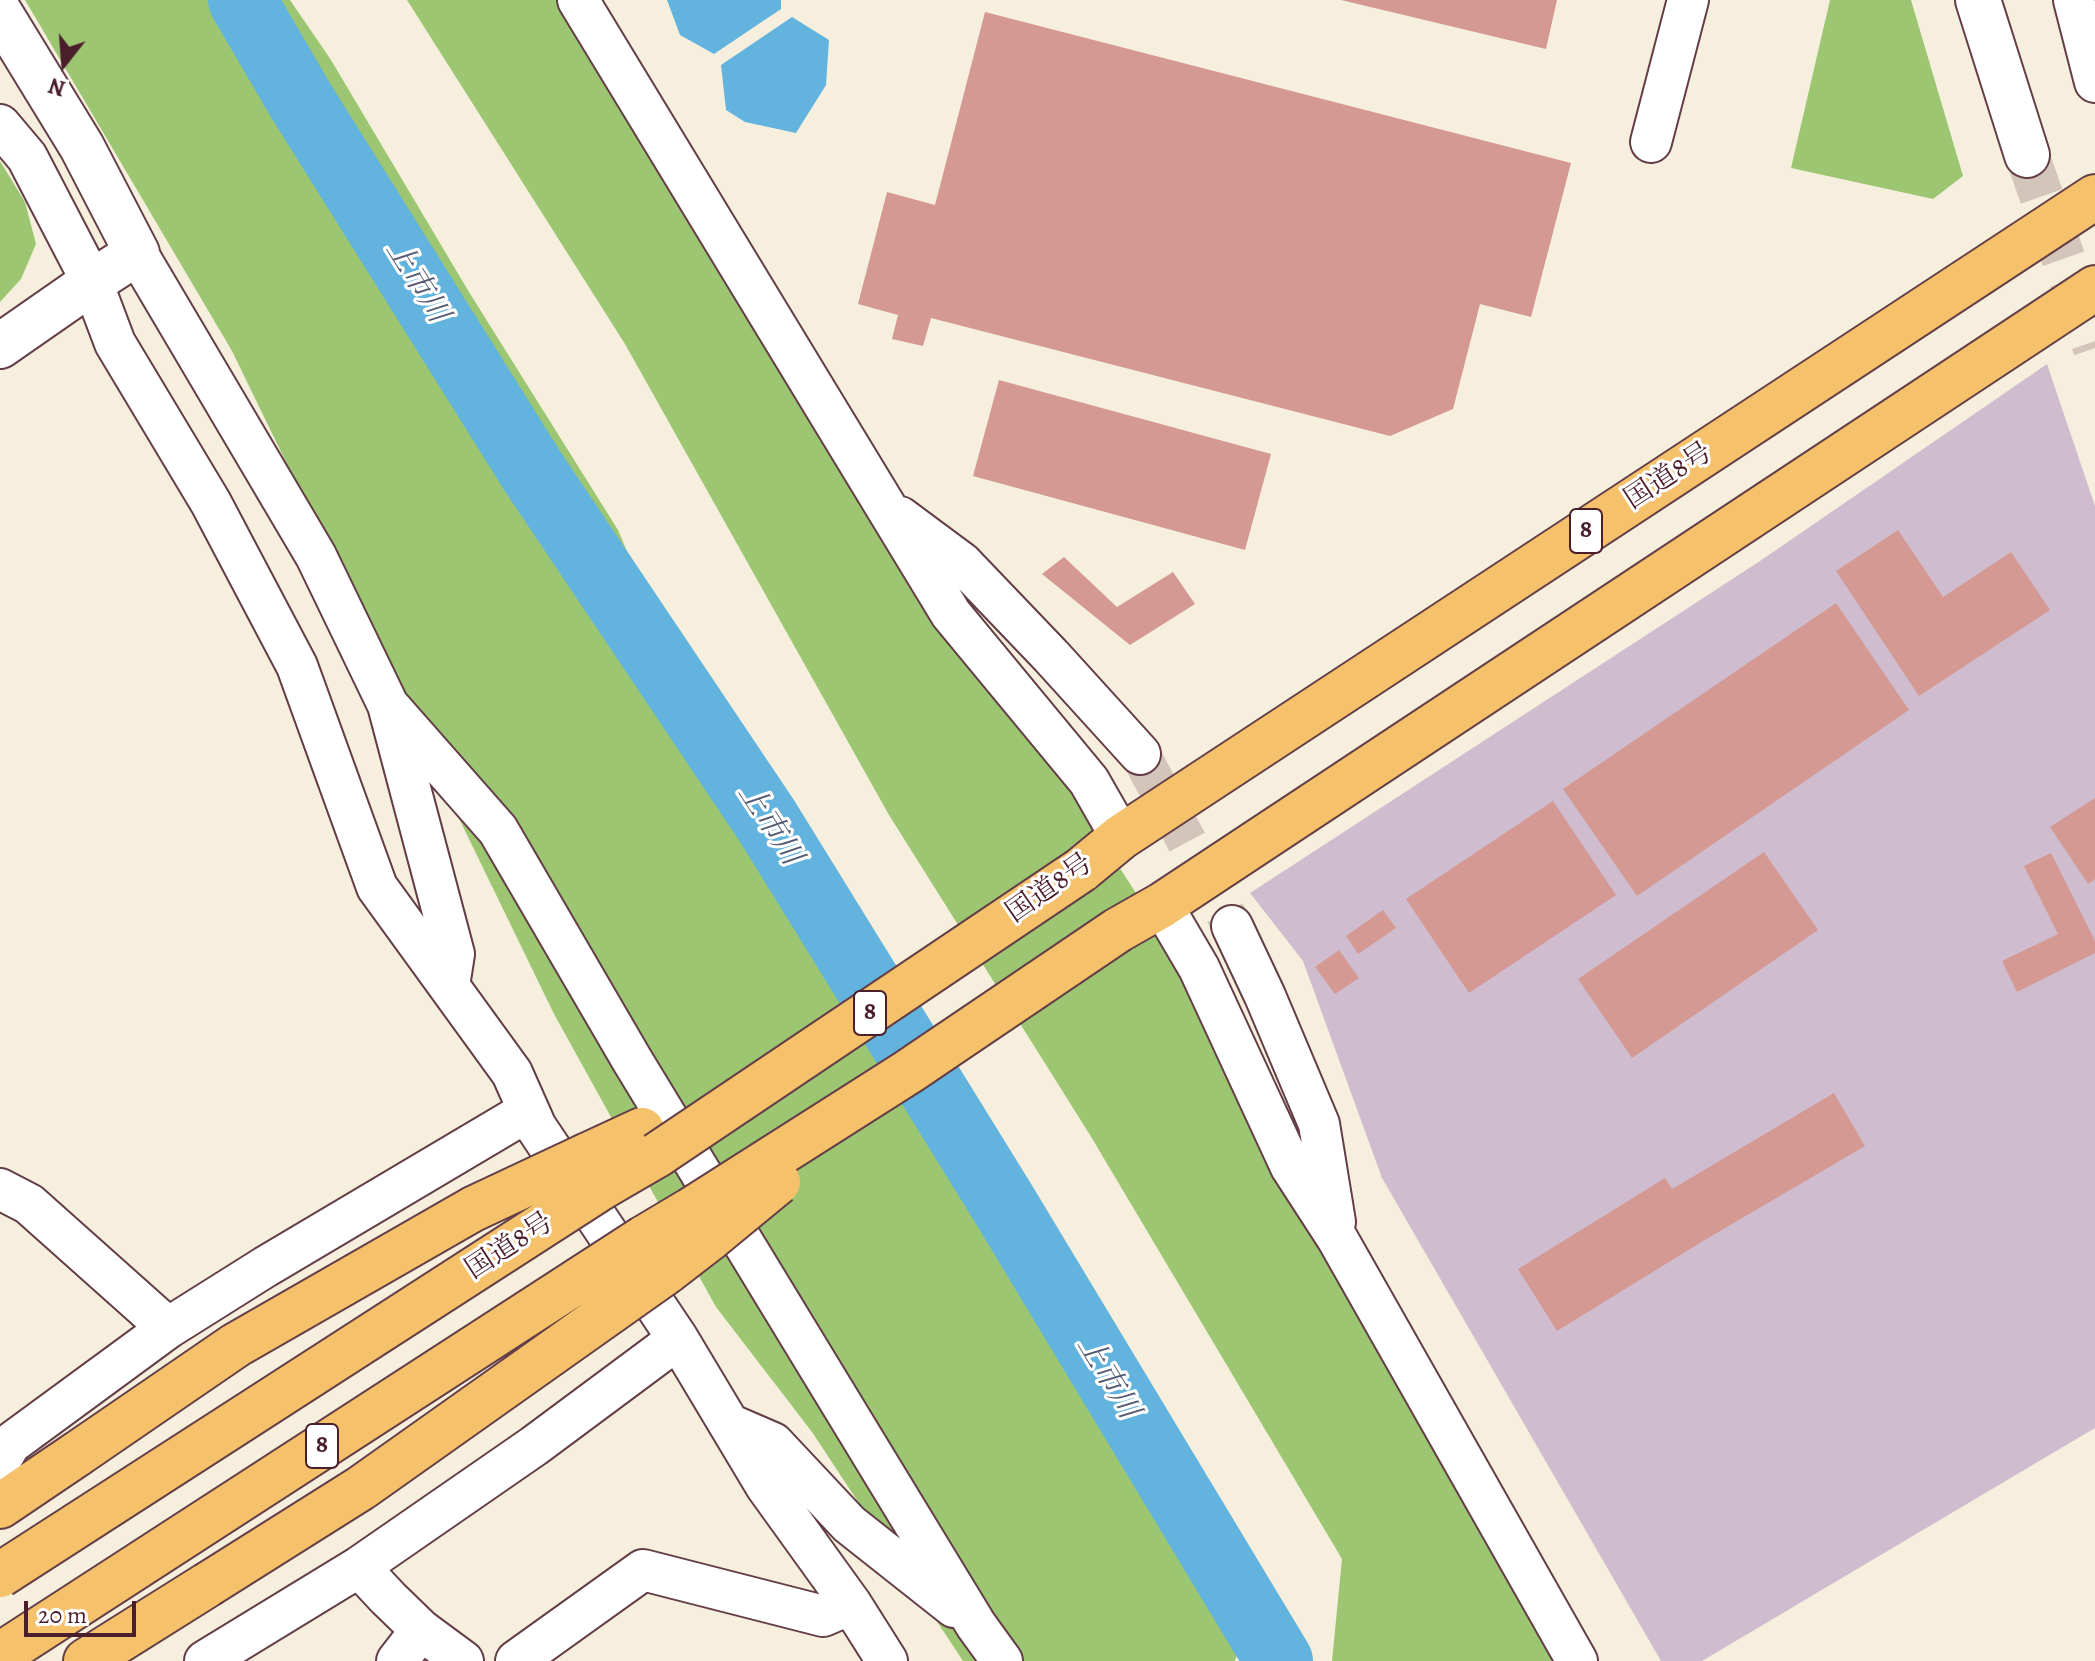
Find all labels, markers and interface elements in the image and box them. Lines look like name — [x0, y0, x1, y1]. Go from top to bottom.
north arrow — [24, 24, 104, 104]
text: N — [45, 70, 69, 104]
water label: 上市川 — [377, 234, 455, 330]
street label: 国道8号 — [1619, 436, 1719, 518]
road number: 8 — [1570, 509, 1602, 553]
water label: 上市川 — [729, 777, 809, 873]
street label: 国道8号 — [1000, 847, 1100, 931]
road number: 8 — [854, 991, 886, 1035]
street label: 国道8号 — [460, 1206, 560, 1288]
water label: 上市川 — [1068, 1330, 1146, 1426]
road number: 8 — [306, 1424, 338, 1468]
scale bar — [28, 1585, 140, 1635]
text: 20 m — [38, 1599, 87, 1631]

